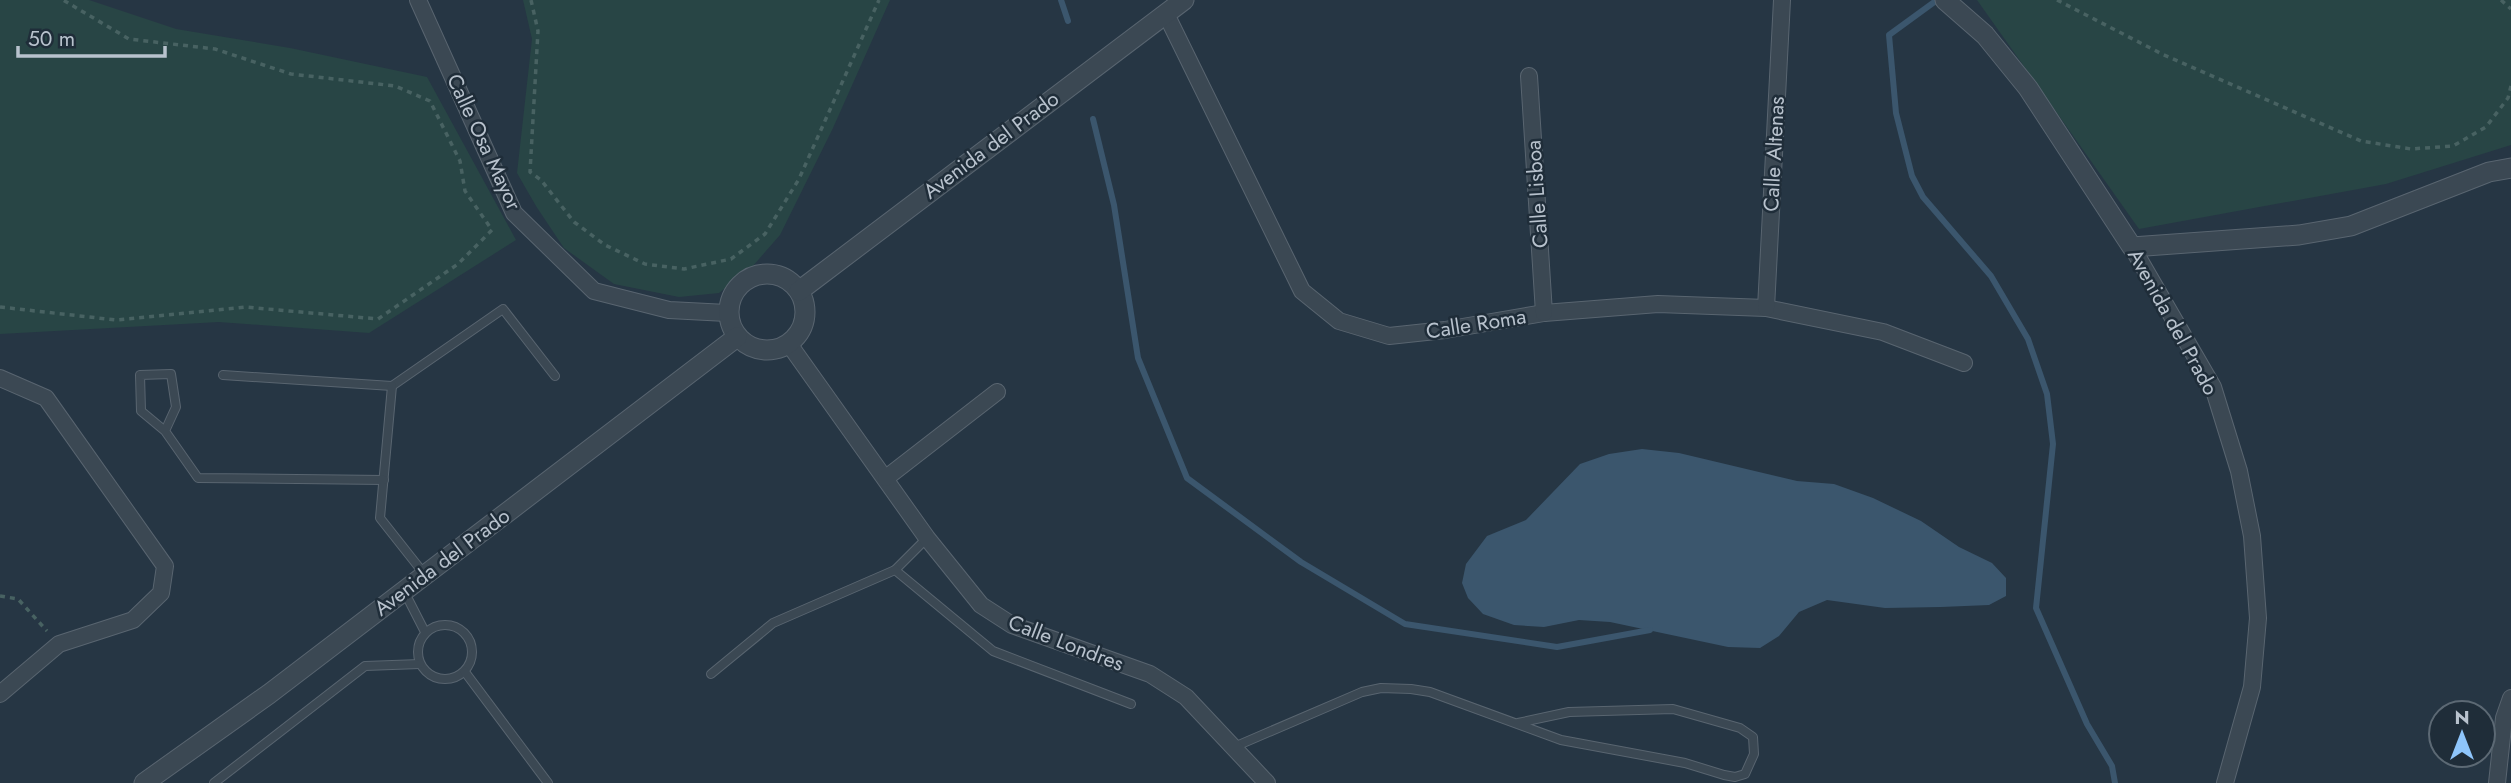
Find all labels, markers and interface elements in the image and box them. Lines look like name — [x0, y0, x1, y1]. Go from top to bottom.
scale bar — [18, 14, 164, 58]
text: 50 m — [28, 24, 75, 54]
street label: Calle Osa Mayor — [439, 69, 529, 216]
street label: Avenida del Prado — [917, 84, 1065, 206]
street label: Calle Altenas — [1756, 96, 1792, 212]
street label: Calle Lisboa — [1518, 139, 1556, 249]
street label: Avenida del Prado — [2120, 243, 2226, 401]
street label: Calle Roma — [1424, 301, 1528, 347]
street label: Avenida del Prado — [368, 501, 516, 623]
street label: Calle Londres — [1004, 607, 1128, 679]
north arrow — [2427, 699, 2497, 769]
text: N — [2454, 704, 2470, 731]

